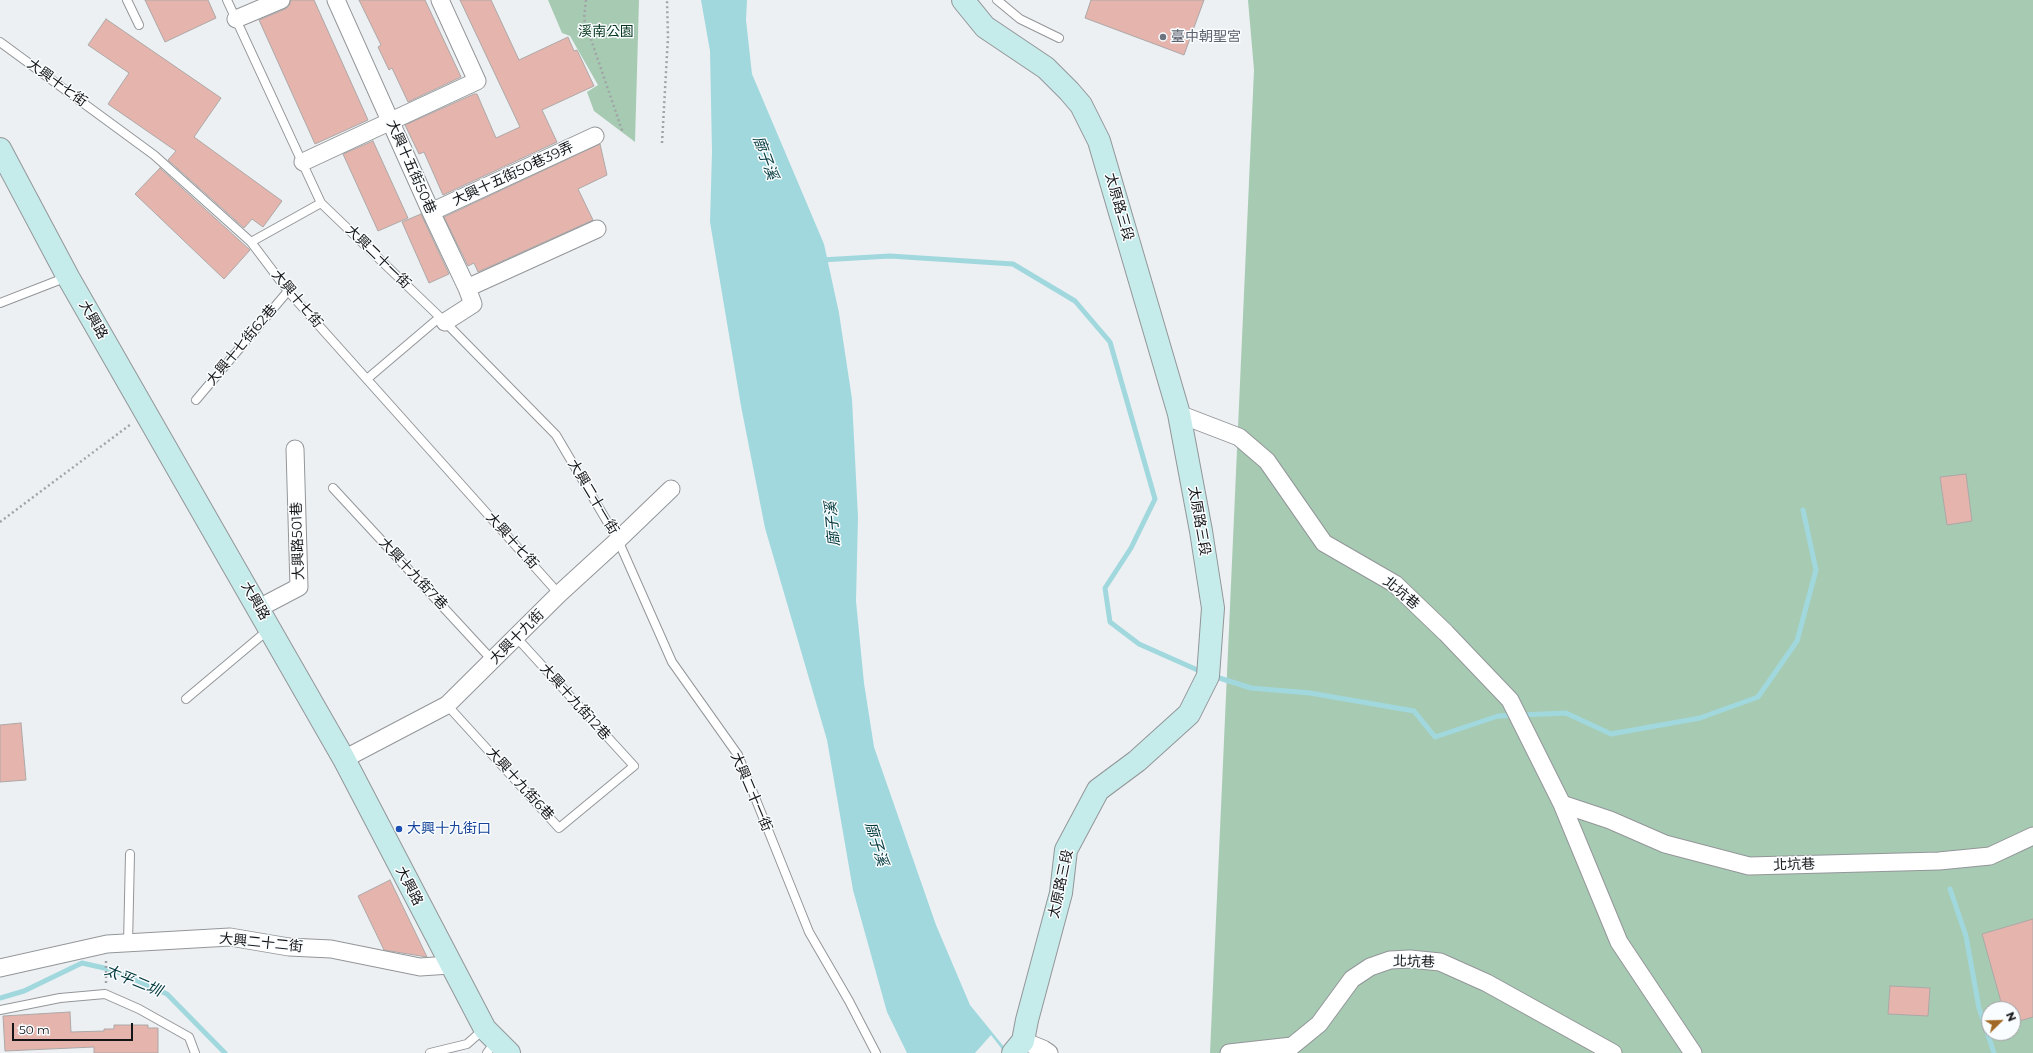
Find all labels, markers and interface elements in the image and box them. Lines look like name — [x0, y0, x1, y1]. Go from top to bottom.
park label: 溪南公園 — [578, 24, 634, 40]
place label: 臺中朝聖宮 — [1171, 29, 1241, 45]
marker: 臺中朝聖宮 — [1158, 32, 1168, 42]
street label: 大興十七街 — [24, 56, 90, 110]
street label: 大興十五街50巷 — [383, 117, 439, 217]
water label: 廍子溪 — [749, 134, 781, 182]
street label: 大興十五街50巷39弄 — [450, 139, 576, 209]
street label: 太原路三段 — [1101, 171, 1137, 243]
street label: 大興二十一街 — [342, 222, 414, 292]
street label: 大興十七街 — [268, 267, 326, 331]
street label: 大興路 — [75, 298, 111, 342]
street label: 大興十七街62巷 — [203, 301, 281, 389]
street label: 大興二十一街 — [564, 457, 622, 537]
street label: 太原路三段 — [1185, 485, 1213, 557]
water label: 廍子溪 — [822, 501, 844, 547]
street label: 大興路501巷 — [288, 502, 308, 580]
street label: 大興十七街 — [482, 509, 542, 573]
street label: 大興十九街7巷 — [375, 535, 451, 613]
street label: 北坑巷 — [1380, 573, 1422, 613]
street label: 大興路 — [237, 579, 273, 623]
street label: 大興十九街 — [486, 606, 548, 668]
street label: 大興十九街12巷 — [536, 660, 614, 744]
street label: 大興十九街6巷 — [483, 744, 557, 824]
street label: 大興二十一街 — [727, 750, 775, 834]
water label: 廍子溪 — [861, 820, 891, 868]
place label: 大興十九街口 — [407, 821, 491, 837]
marker: 大興十九街口 — [394, 824, 404, 834]
street label: 太原路三段 — [1046, 848, 1076, 920]
street label: 北坑巷 — [1773, 856, 1815, 874]
street label: 大興路 — [392, 863, 426, 909]
street label: 大興二十二街 — [218, 930, 304, 956]
street label: 北坑巷 — [1393, 953, 1435, 971]
water label: 太平二圳 — [102, 961, 164, 1001]
north arrow — [1981, 1001, 2021, 1041]
text: N — [2003, 1010, 2019, 1024]
scale bar — [14, 1015, 135, 1041]
text: 50 m — [19, 1022, 50, 1037]

